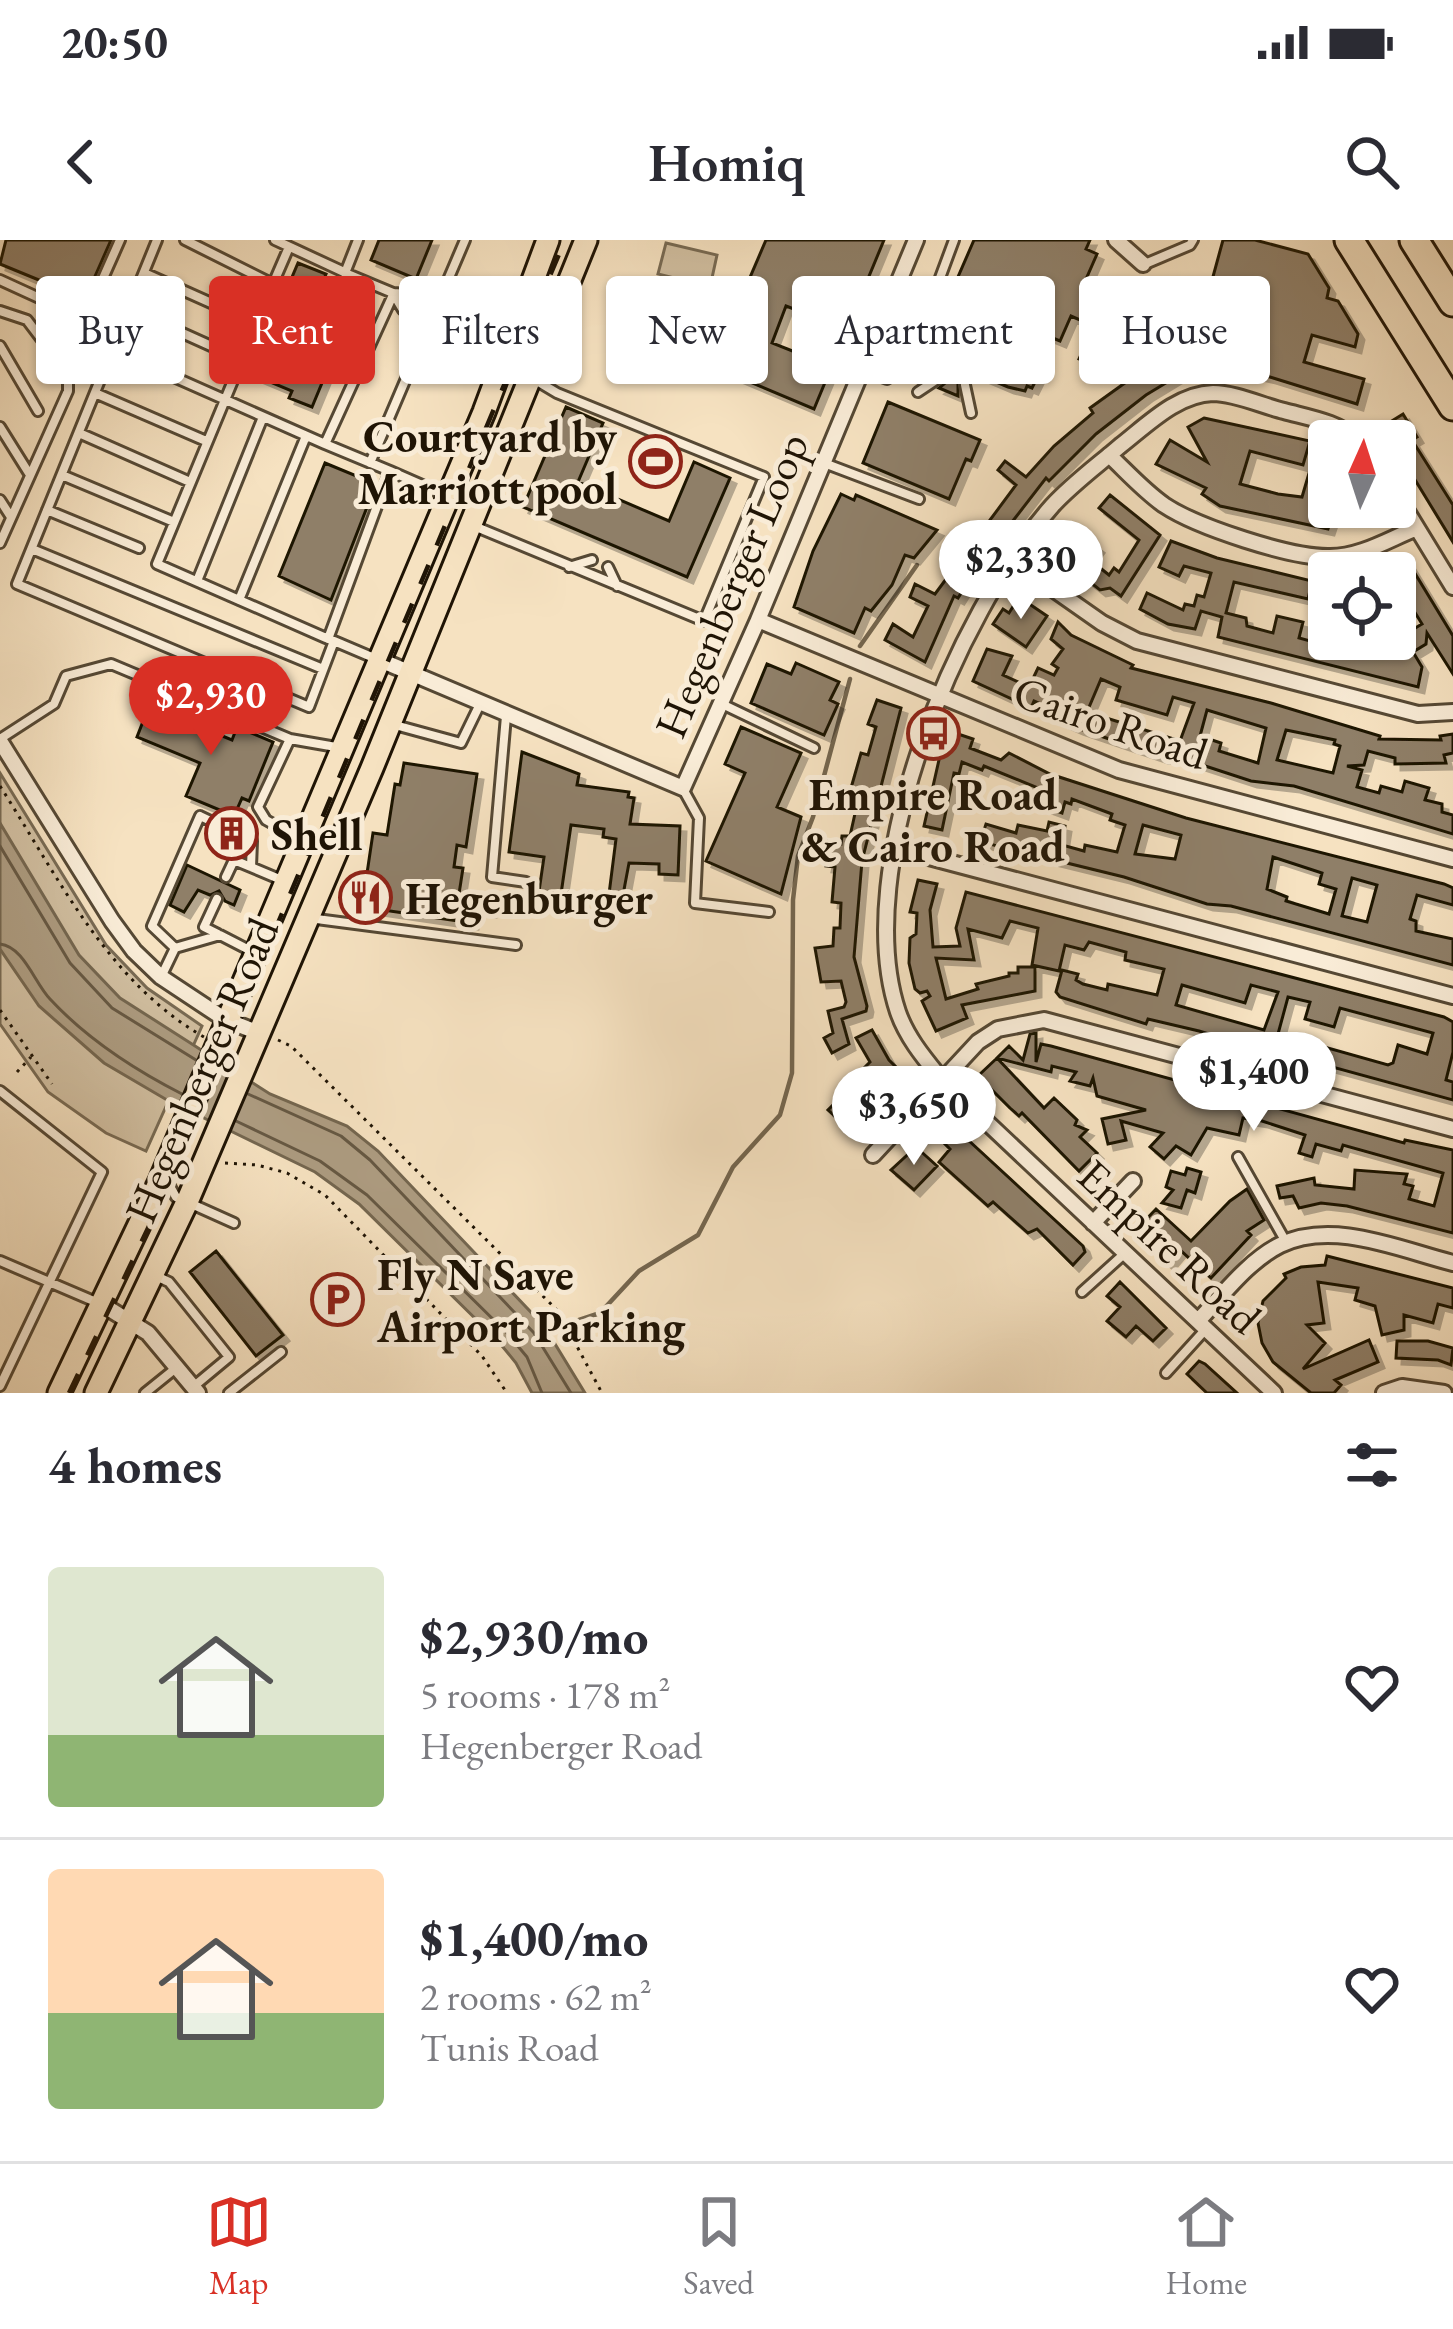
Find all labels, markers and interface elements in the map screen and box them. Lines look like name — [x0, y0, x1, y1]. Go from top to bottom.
text: 20:50 — [60, 13, 168, 71]
text: Homiq — [648, 127, 805, 197]
icon: back — [48, 129, 114, 195]
icon: search — [1339, 129, 1405, 195]
chip: Buy — [36, 276, 185, 384]
chip: Rent — [209, 276, 375, 384]
chip: Filters — [399, 276, 582, 384]
chip: New — [606, 276, 768, 384]
chip: Apartment — [792, 276, 1055, 384]
chip: House — [1079, 276, 1270, 384]
place label: Courtyard by Marriott pool — [357, 407, 617, 517]
north arrow — [1308, 420, 1416, 528]
map controls — [1308, 420, 1416, 660]
street label: Hegenberger Loop — [641, 424, 821, 746]
sports icon: Courtyard by Marriott pool — [628, 434, 684, 490]
pin: $2,330 — [923, 520, 1119, 622]
text: $2,330 — [966, 533, 1076, 584]
button: locate — [1308, 552, 1416, 660]
pin: $2,930 — [113, 656, 309, 758]
street label: Cairo Road — [1006, 662, 1216, 782]
text: $2,930 — [156, 669, 266, 720]
bus stop icon: Empire Road & Cairo Road — [905, 705, 961, 761]
place label: Empire Road & Cairo Road — [801, 765, 1065, 875]
place label: Shell — [271, 805, 363, 863]
building icon: Shell — [204, 806, 260, 862]
place label: Hegenburger — [405, 869, 653, 928]
restaurant icon: Hegenburger — [338, 870, 394, 926]
street label: Hegenberger Road — [111, 908, 291, 1231]
pin: $1,400 — [1156, 1032, 1352, 1134]
text: $1,400 — [1199, 1045, 1309, 1096]
pin: $3,650 — [816, 1066, 1012, 1168]
text: $3,650 — [859, 1079, 969, 1130]
street label: Empire Road — [1066, 1146, 1274, 1346]
place label: Fly N Save Airport Parking — [376, 1245, 686, 1356]
parking icon: Fly N Save Airport Parking — [310, 1272, 366, 1328]
text: 4 homes — [48, 1432, 222, 1498]
icon: filters — [1339, 1432, 1405, 1498]
text: $2,930/mo — [420, 1603, 648, 1669]
icon: home — [144, 1615, 288, 1759]
icon: heart — [1339, 1654, 1405, 1720]
text: 5 rooms · 178 m² — [420, 1669, 671, 1720]
text: Hegenberger Road — [420, 1720, 703, 1771]
text: $1,400/mo — [420, 1905, 648, 1971]
icon: home — [144, 1917, 288, 2061]
icon: heart — [1339, 1956, 1405, 2022]
text: 2 rooms · 62 m² — [420, 1971, 652, 2022]
text: Tunis Road — [420, 2022, 599, 2073]
tab: Map — [206, 2189, 272, 2304]
tab: Saved — [683, 2189, 754, 2304]
tab: Home — [1166, 2189, 1247, 2304]

